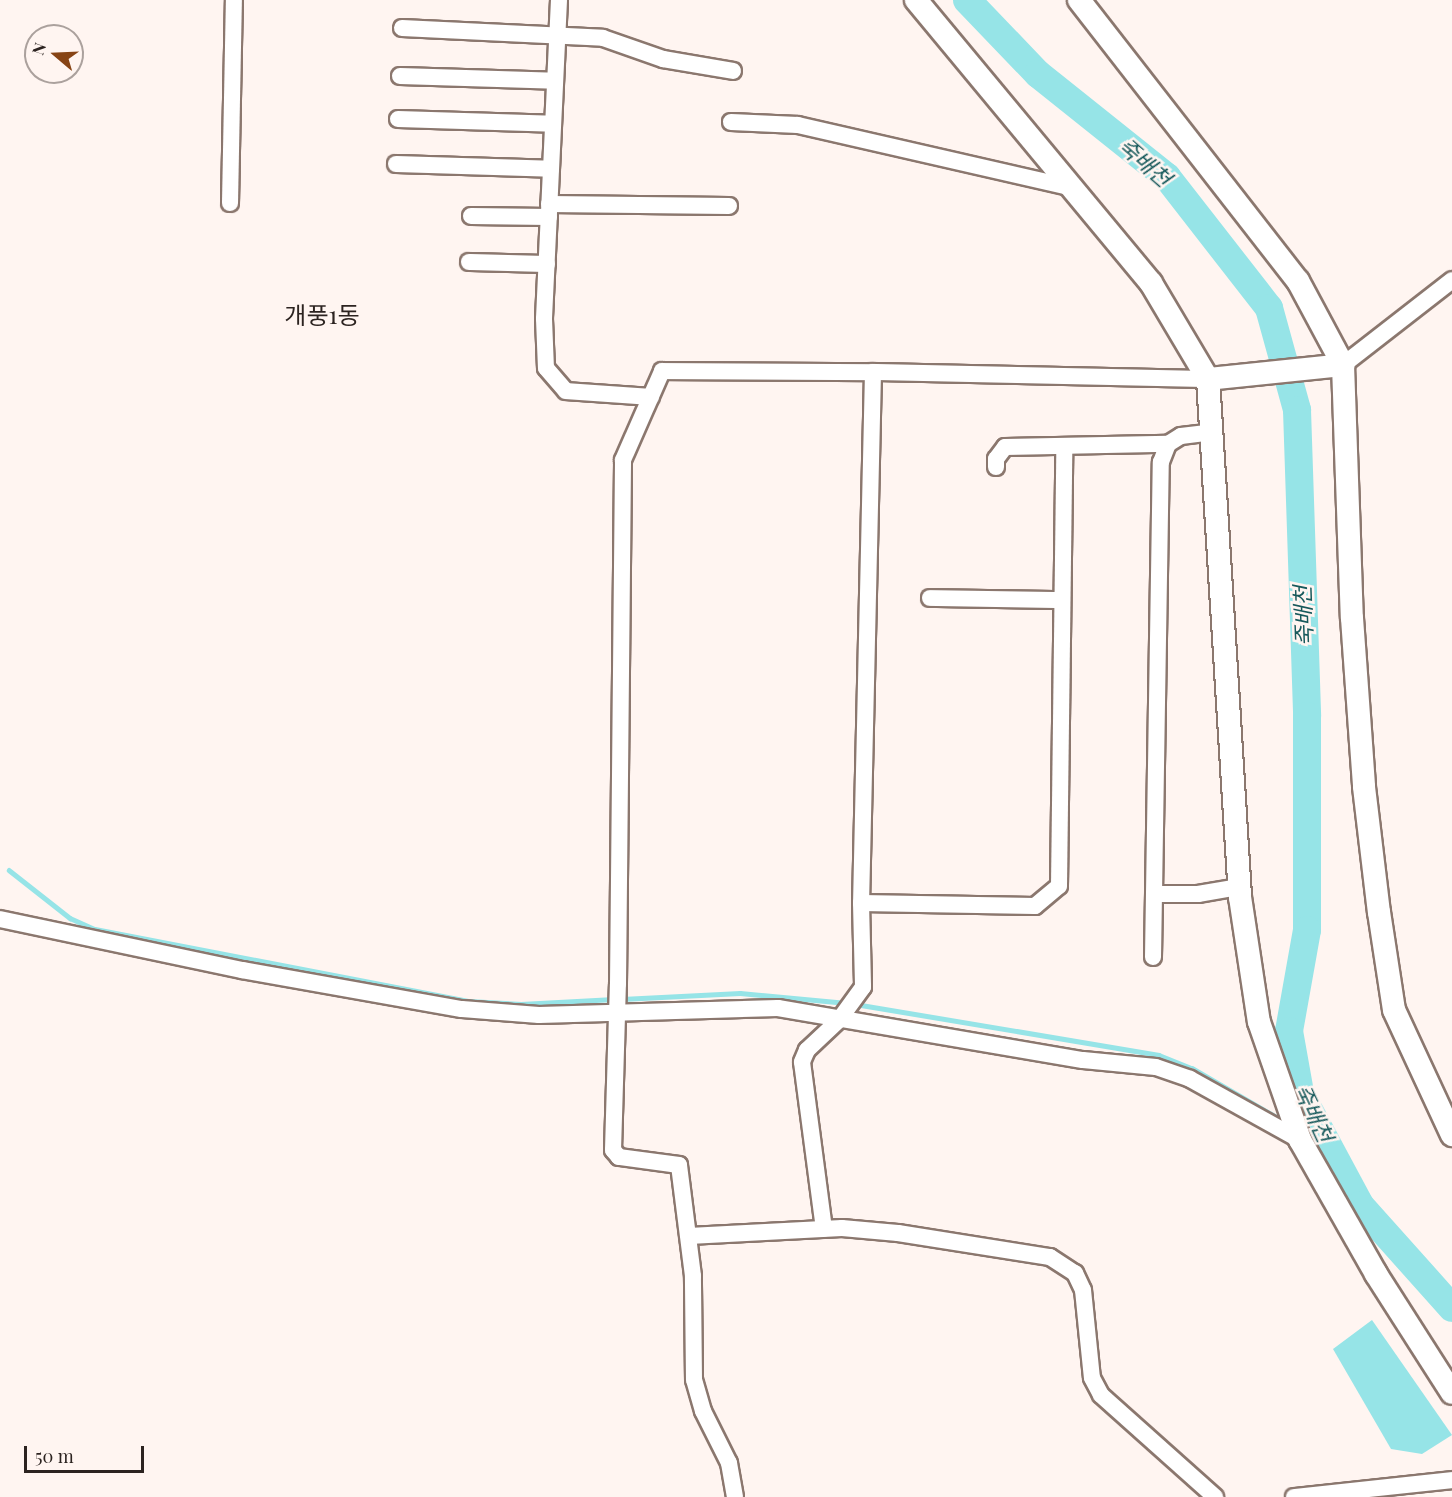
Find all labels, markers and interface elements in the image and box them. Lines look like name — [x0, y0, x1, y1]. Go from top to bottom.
north arrow — [24, 24, 84, 84]
text: N — [27, 40, 50, 58]
water label: 죽배천 — [1113, 132, 1177, 192]
district label: 개풍1동 — [284, 301, 360, 329]
water label: 죽배천 — [1289, 585, 1317, 647]
water label: 죽배천 — [1289, 1080, 1339, 1146]
scale bar — [27, 1434, 147, 1472]
text: 50 m — [35, 1444, 74, 1468]

